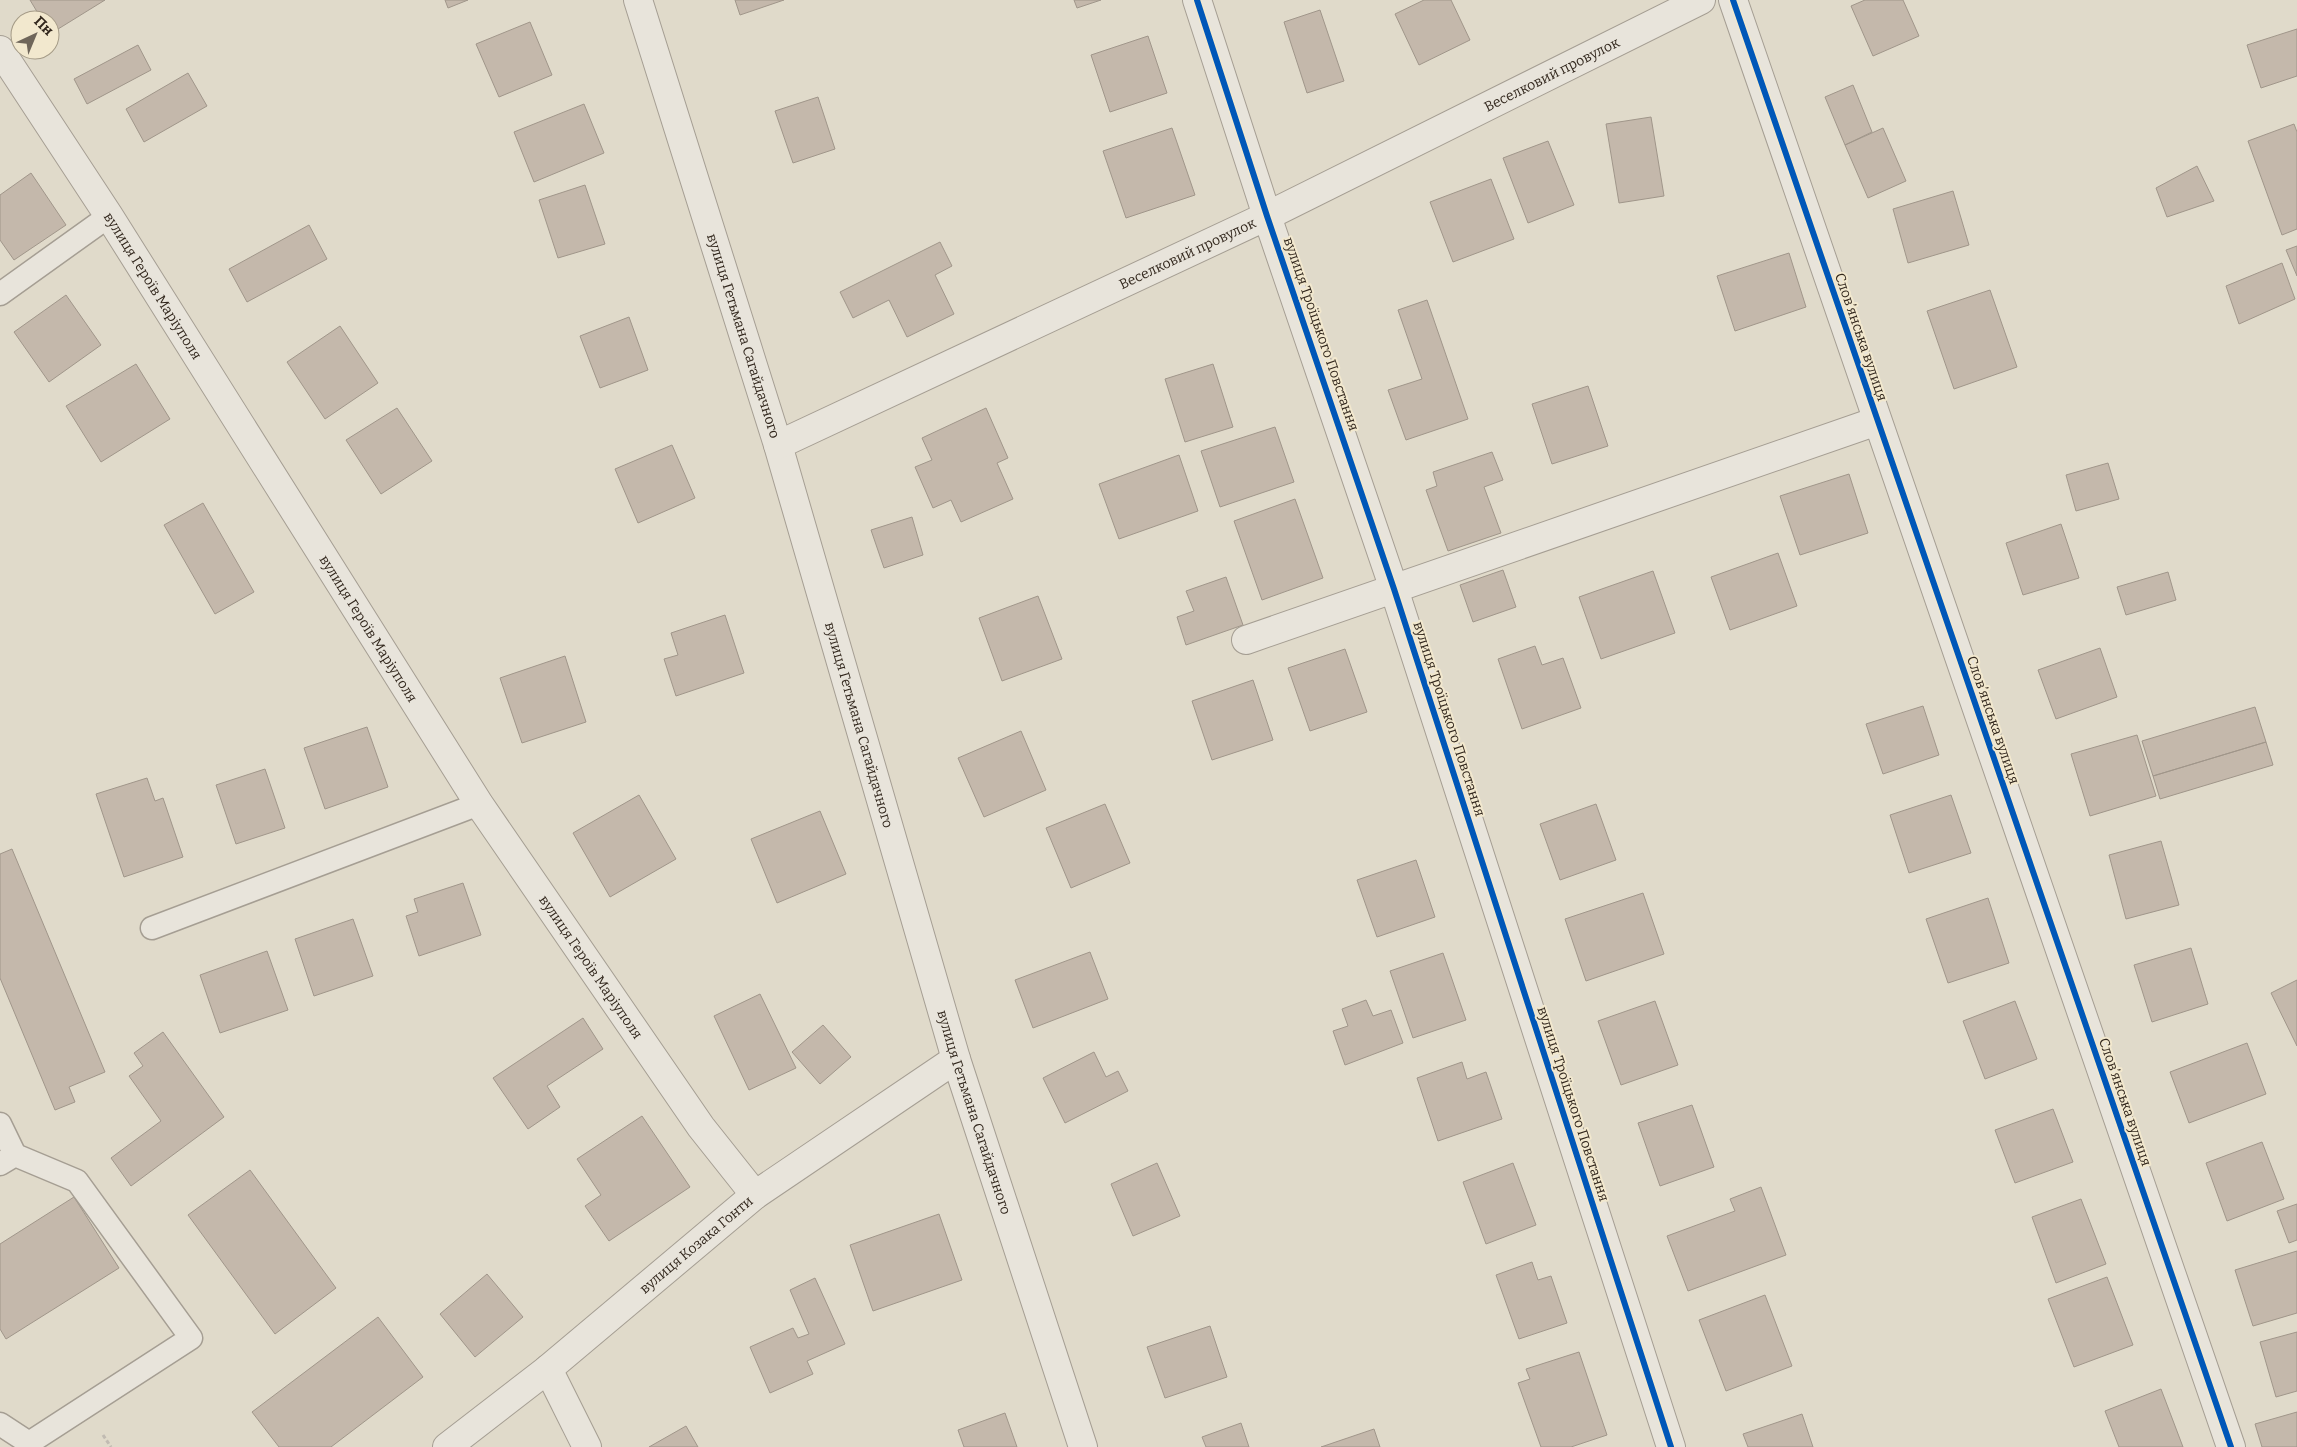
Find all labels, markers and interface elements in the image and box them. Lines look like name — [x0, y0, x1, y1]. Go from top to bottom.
north arrow — [10, 10, 60, 60]
text: Пн — [30, 13, 57, 39]
street label: Веселковий провулок — [1481, 33, 1623, 115]
street label: вулиця Героїв Маріуполя — [100, 209, 206, 363]
street label: Веселковий провулок — [1116, 214, 1259, 293]
street label: вулиця Гетьмана Сагайдачного — [703, 231, 784, 440]
street label: вулиця Троїцького Повстання — [1280, 235, 1362, 433]
street label: Словʼянська вулиця — [1831, 271, 1891, 404]
street label: вулиця Героїв Маріуполя — [316, 552, 421, 705]
street label: вулиця Троїцького Повстання — [1409, 619, 1489, 819]
street label: вулиця Гетьмана Сагайдачного — [821, 620, 897, 830]
street label: Словʼянська вулиця — [1963, 654, 2023, 787]
street label: вулиця Героїв Маріуполя — [536, 892, 646, 1042]
street label: вулиця Троїцького Повстання — [1533, 1004, 1613, 1204]
street label: вулиця Гетьмана Сагайдачного — [934, 1008, 1015, 1217]
street label: Словʼянська вулиця — [2095, 1036, 2155, 1169]
street label: вулиця Козака Гонти — [636, 1192, 756, 1297]

